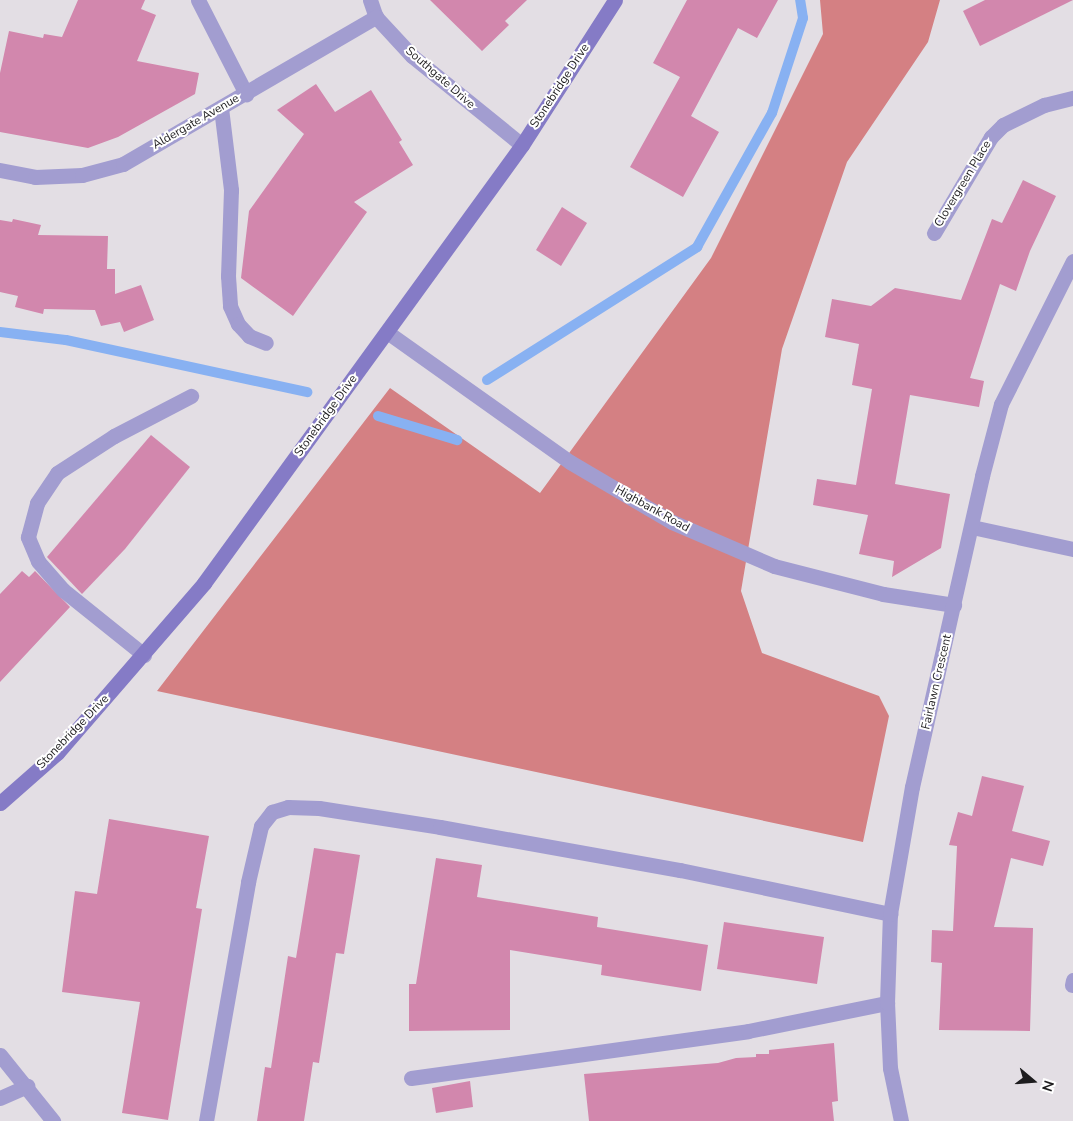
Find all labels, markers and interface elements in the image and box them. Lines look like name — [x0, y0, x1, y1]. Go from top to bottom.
street label: Stonebridge Drive — [527, 41, 593, 131]
street label: Southgate Drive — [402, 44, 478, 112]
street label: Aldergate Avenue — [150, 91, 242, 153]
street label: Clovergreen Place — [932, 138, 994, 230]
street label: Stonebridge Drive — [292, 372, 360, 460]
street label: Highbank Road — [612, 483, 692, 535]
street label: Fairlawn Crescent — [919, 633, 955, 731]
street label: Stonebridge Drive — [34, 692, 112, 772]
north arrow — [1008, 1056, 1058, 1106]
text: N — [1037, 1078, 1058, 1094]

